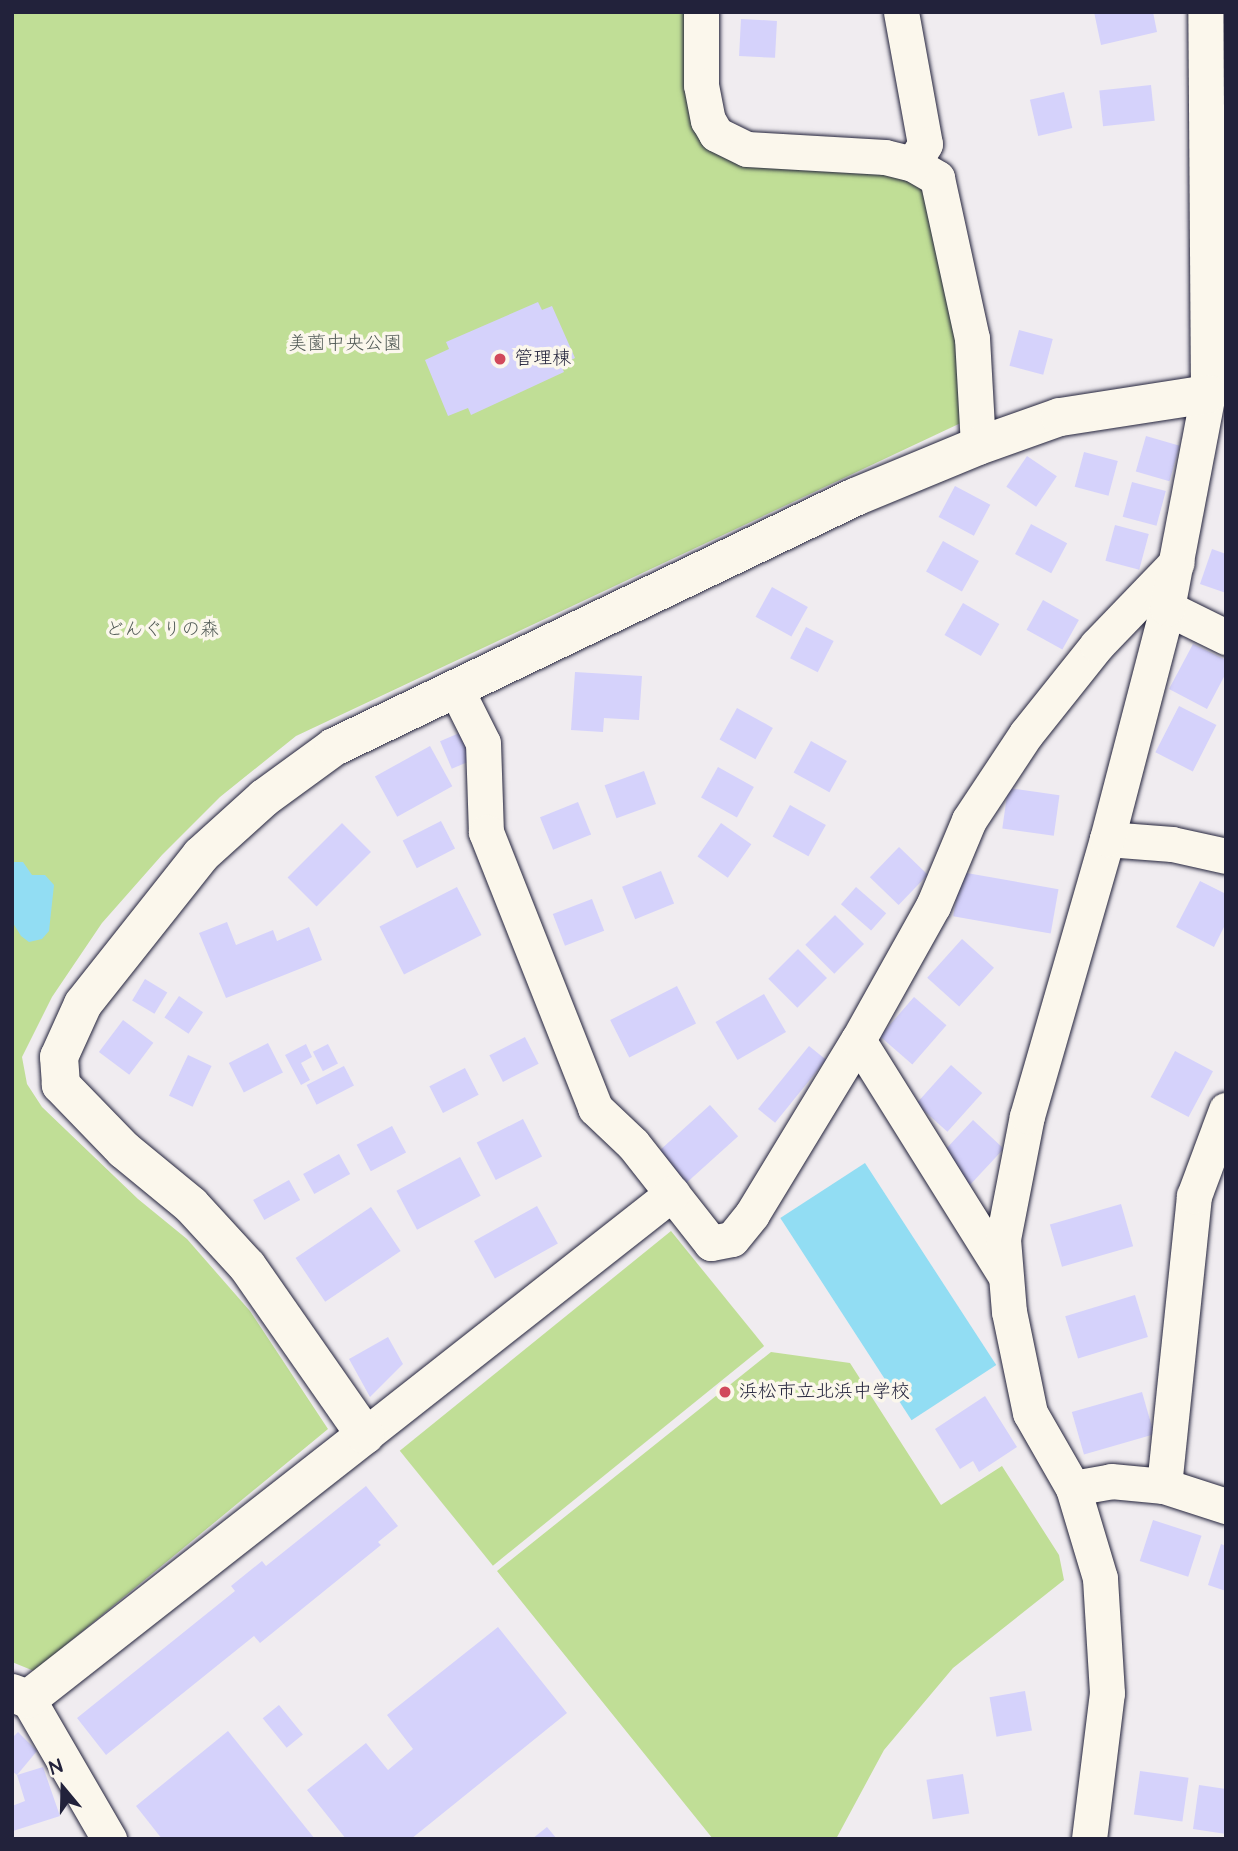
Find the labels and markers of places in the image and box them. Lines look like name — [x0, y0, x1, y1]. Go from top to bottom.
place label: 管理棟 — [514, 348, 571, 370]
marker: 管理棟 — [492, 351, 508, 367]
place label: 浜松市立北浜中学校 — [739, 1381, 910, 1403]
marker: 浜松市立北浜中学校 — [717, 1384, 733, 1400]

